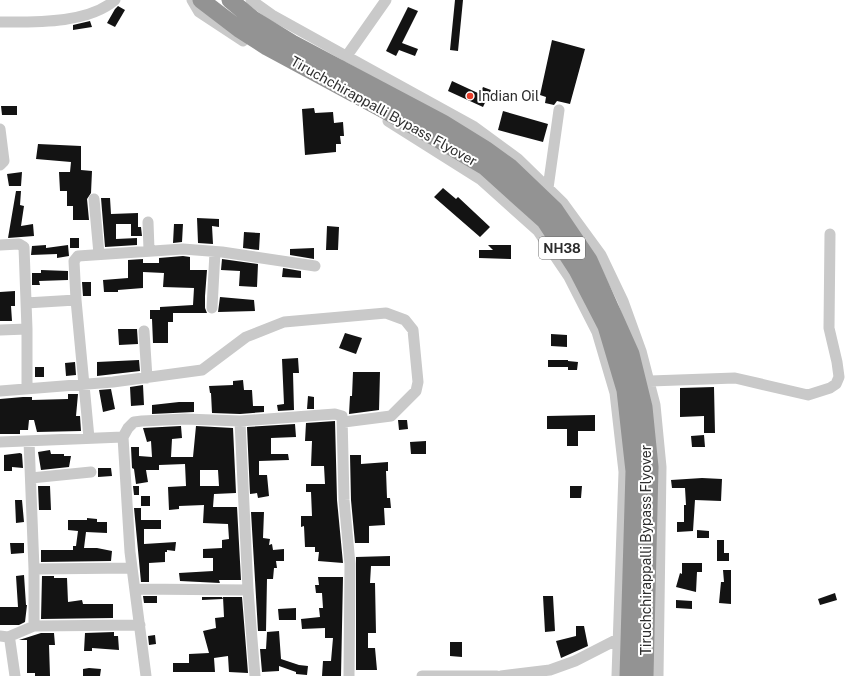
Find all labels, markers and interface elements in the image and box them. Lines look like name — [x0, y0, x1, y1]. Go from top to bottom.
street label: Tiruchchirappalli Bypass Flyover — [288, 53, 480, 169]
place label: Indian Oil — [478, 88, 539, 104]
marker: Indian Oil — [465, 91, 475, 101]
road number: NH38 — [539, 237, 585, 259]
street label: Tiruchchirappalli Bypass Flyover — [638, 445, 654, 655]

